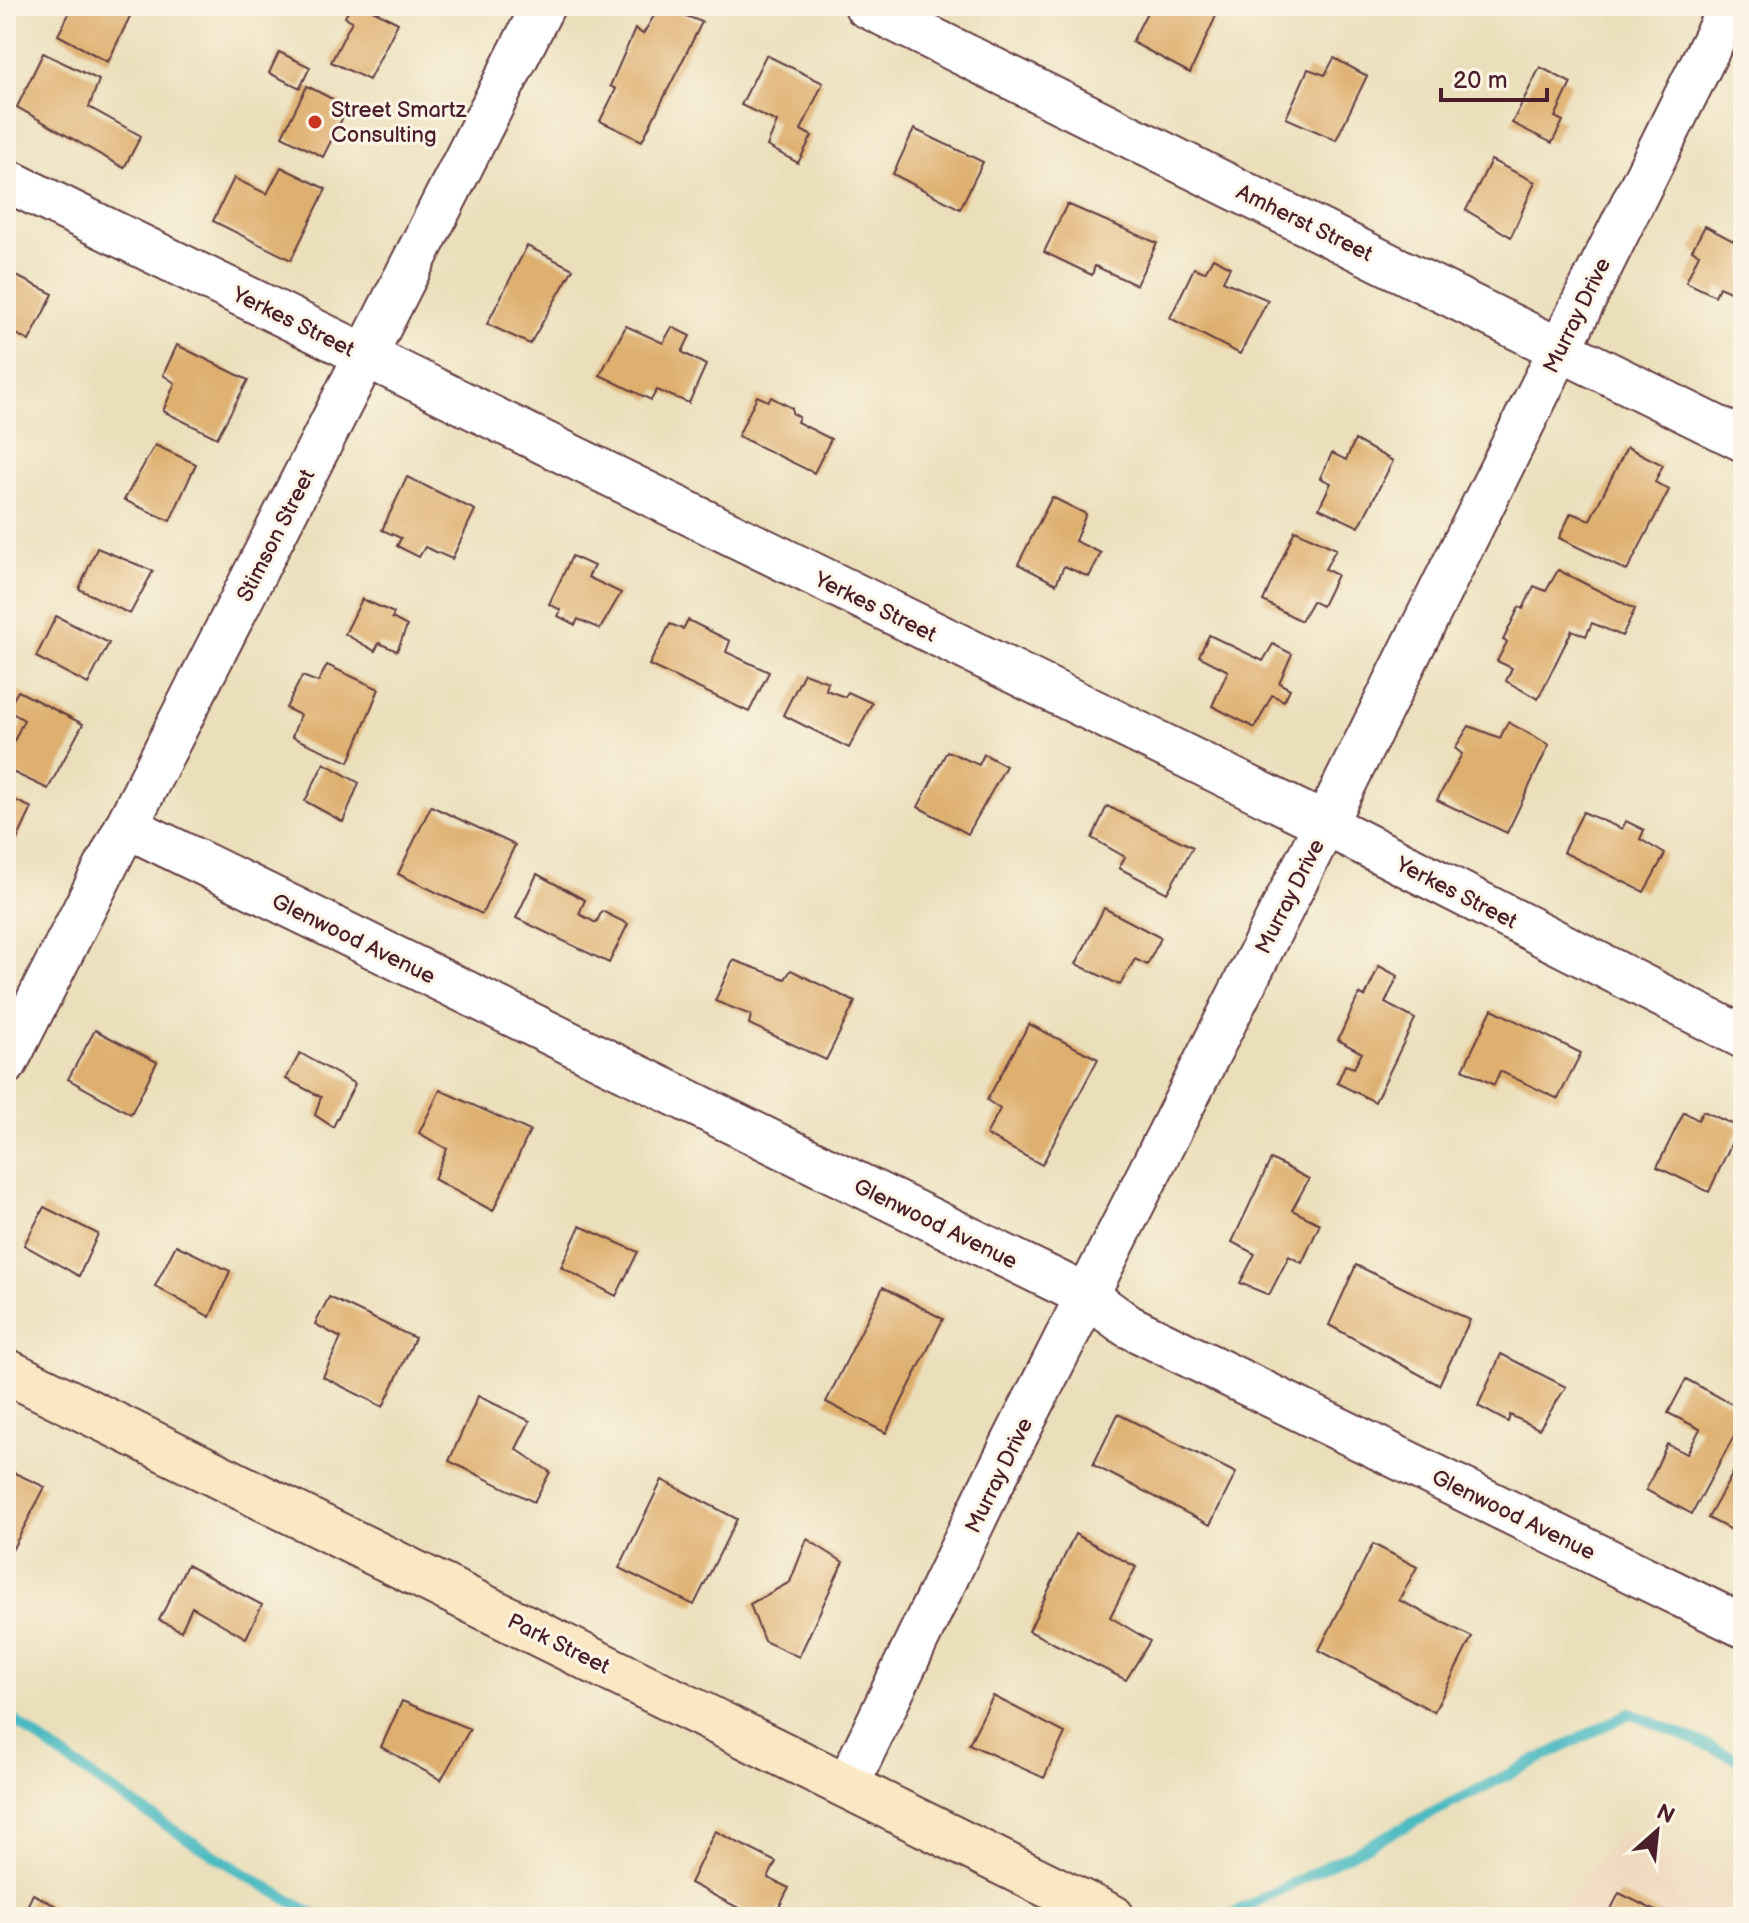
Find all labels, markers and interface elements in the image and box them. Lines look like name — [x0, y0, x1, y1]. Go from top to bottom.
scale bar — [1441, 52, 1547, 102]
text: 20 m — [1453, 66, 1508, 95]
place label: Street Smartz Consulting — [331, 97, 467, 149]
marker: Street Smartz Consulting — [306, 113, 324, 131]
street label: Amherst Street — [1232, 179, 1377, 268]
street label: Murray Drive — [1538, 253, 1617, 378]
street label: Yerkes Street — [227, 281, 359, 364]
street label: Stimson Street — [231, 465, 321, 606]
street label: Yerkes Street — [809, 566, 941, 649]
street label: Murray Drive — [1250, 835, 1331, 959]
street label: Yerkes Street — [1390, 851, 1522, 935]
street label: Glenwood Avenue — [267, 888, 439, 991]
street label: Glenwood Avenue — [849, 1173, 1021, 1276]
street label: Murray Drive — [960, 1413, 1039, 1538]
street label: Glenwood Avenue — [1427, 1464, 1599, 1567]
street label: Park Street — [503, 1608, 614, 1681]
north arrow — [1617, 1791, 1697, 1871]
text: N — [1652, 1799, 1679, 1830]

